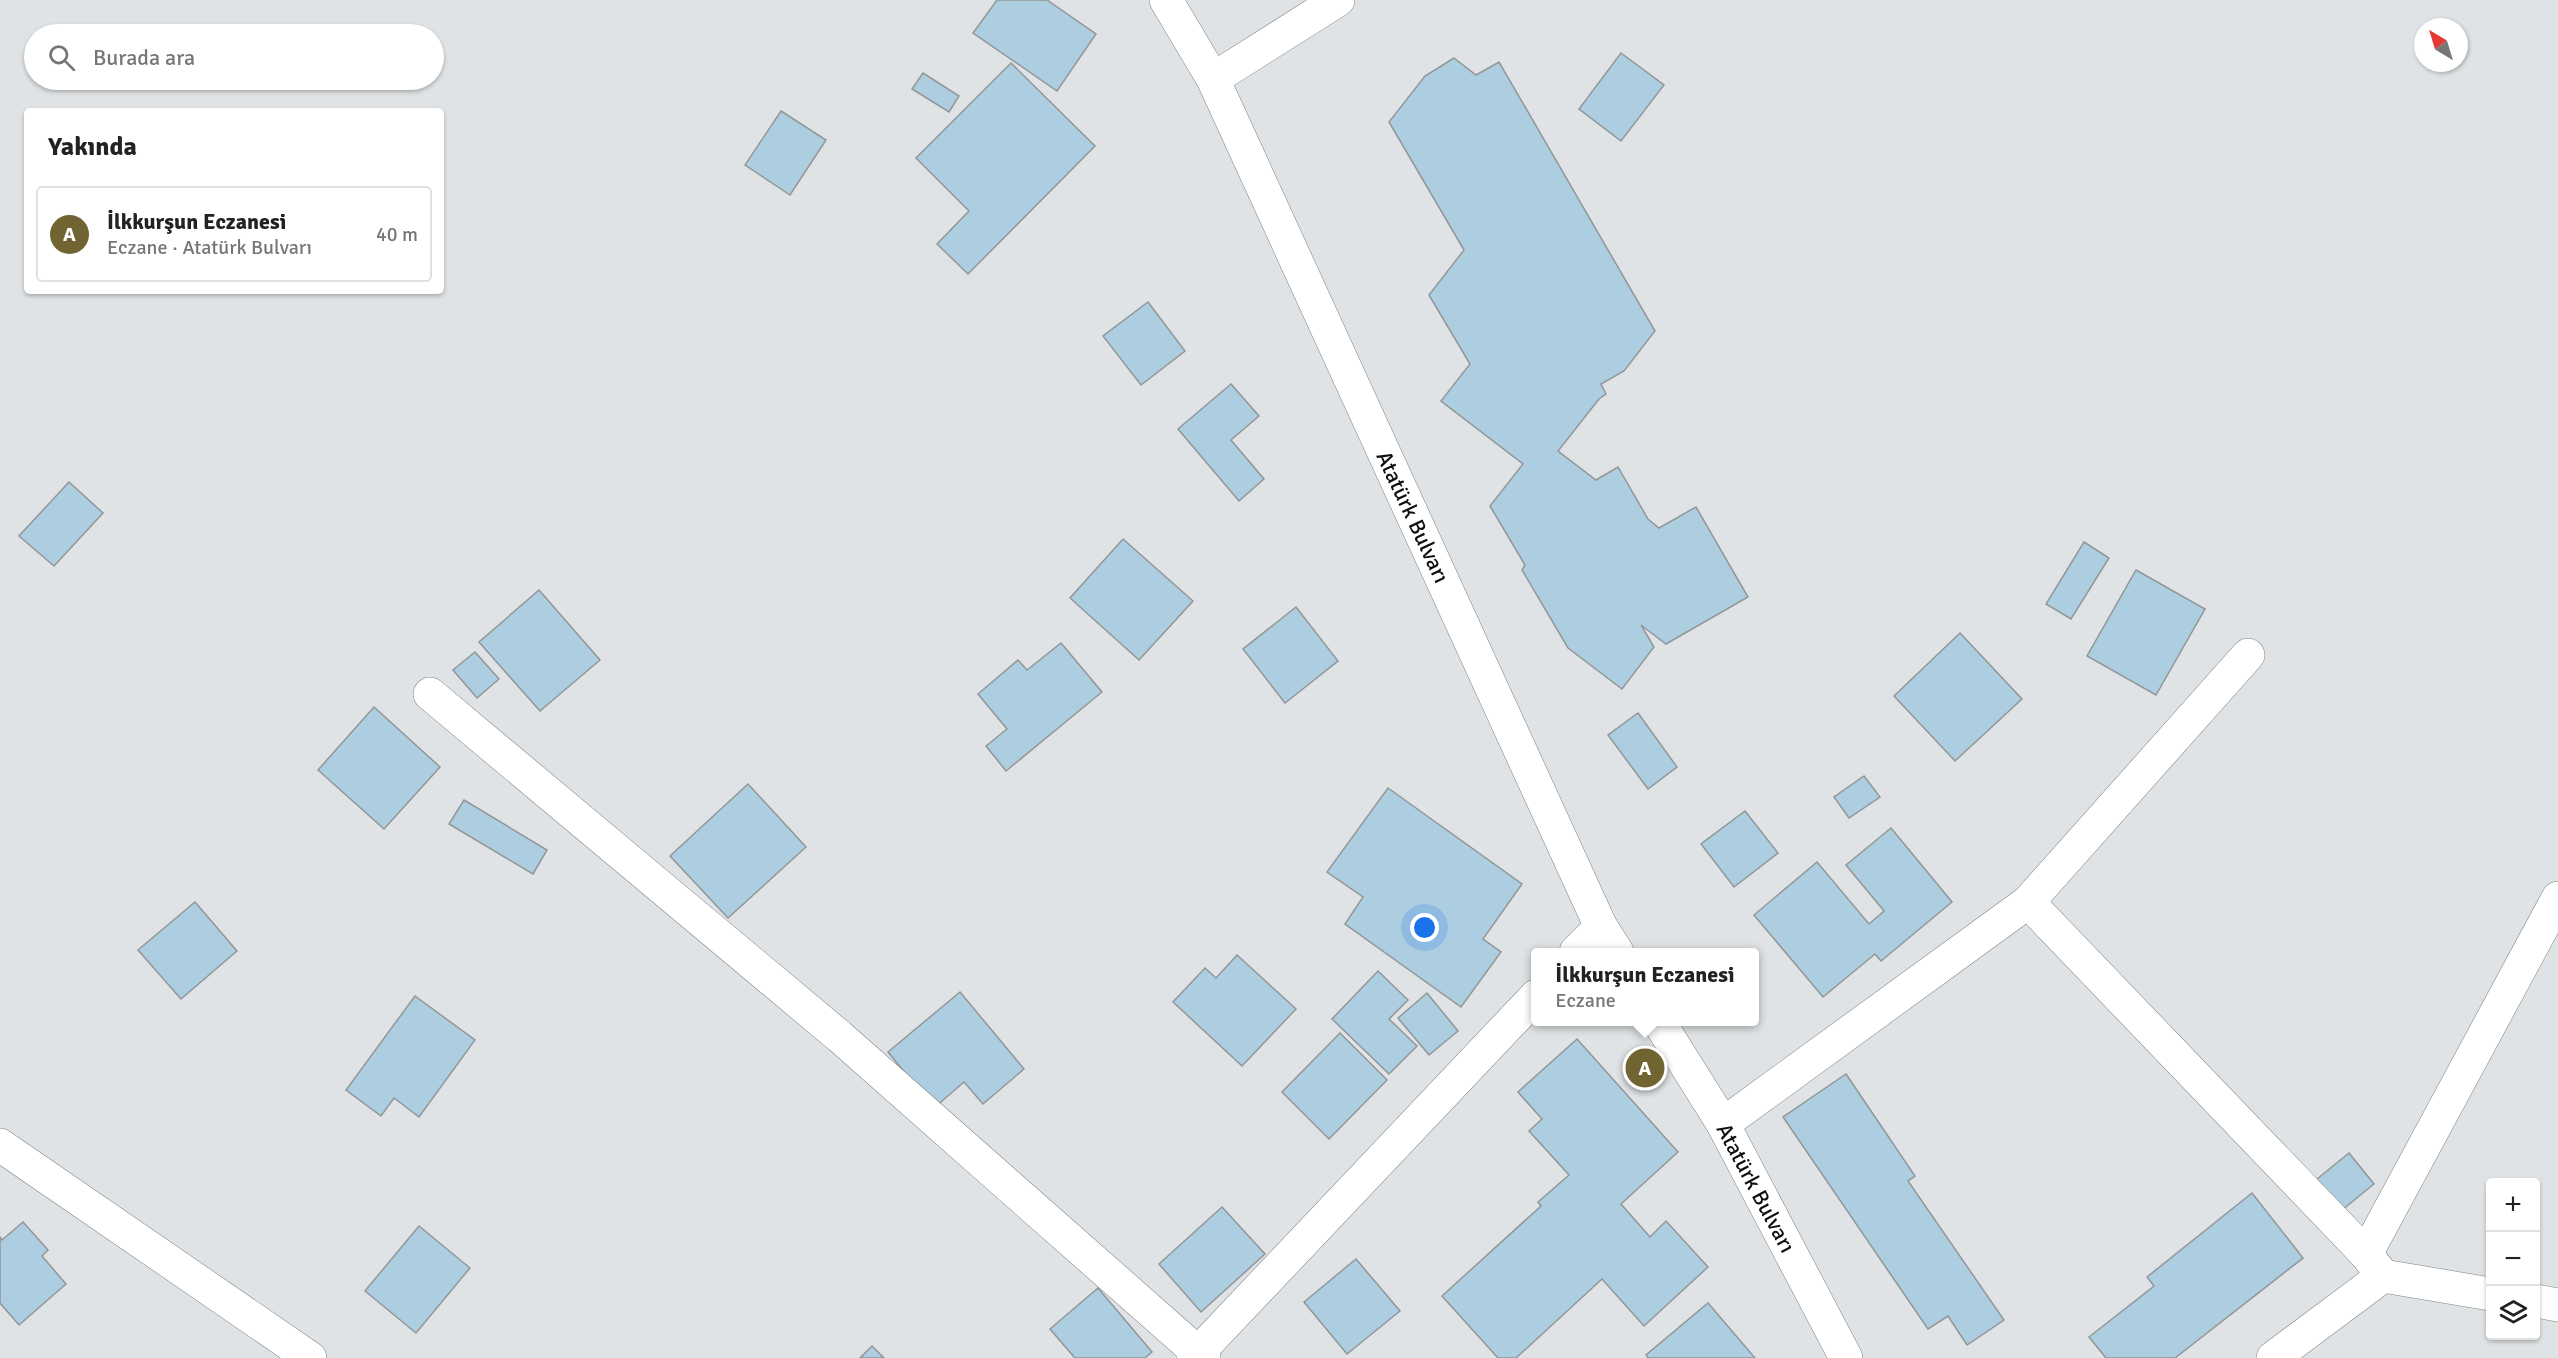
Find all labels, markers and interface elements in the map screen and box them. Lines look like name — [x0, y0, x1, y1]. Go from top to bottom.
north arrow — [2414, 18, 2468, 72]
search box — [24, 24, 444, 90]
icon: search — [45, 41, 78, 74]
text: Burada ara — [93, 44, 195, 71]
text: Yakında — [48, 131, 137, 163]
text: İlkkurşun Eczanesi — [107, 208, 286, 235]
text: A — [63, 222, 76, 247]
text: 40 m — [376, 222, 418, 247]
text: Eczane · Atatürk Bulvarı — [107, 235, 312, 260]
street label: Atatürk Bulvarı — [1371, 447, 1455, 587]
your location — [1410, 913, 1439, 942]
popup — [1531, 948, 1759, 1026]
text: İlkkurşun Eczanesi — [1555, 961, 1735, 988]
text: Eczane — [1555, 988, 1616, 1013]
pin: A — [1626, 1046, 1664, 1090]
street label: Atatürk Bulvarı — [1711, 1119, 1801, 1257]
map controls — [2486, 1178, 2540, 1340]
button: + — [2486, 1178, 2540, 1232]
button: − — [2486, 1232, 2540, 1286]
button: layers — [2486, 1286, 2540, 1340]

